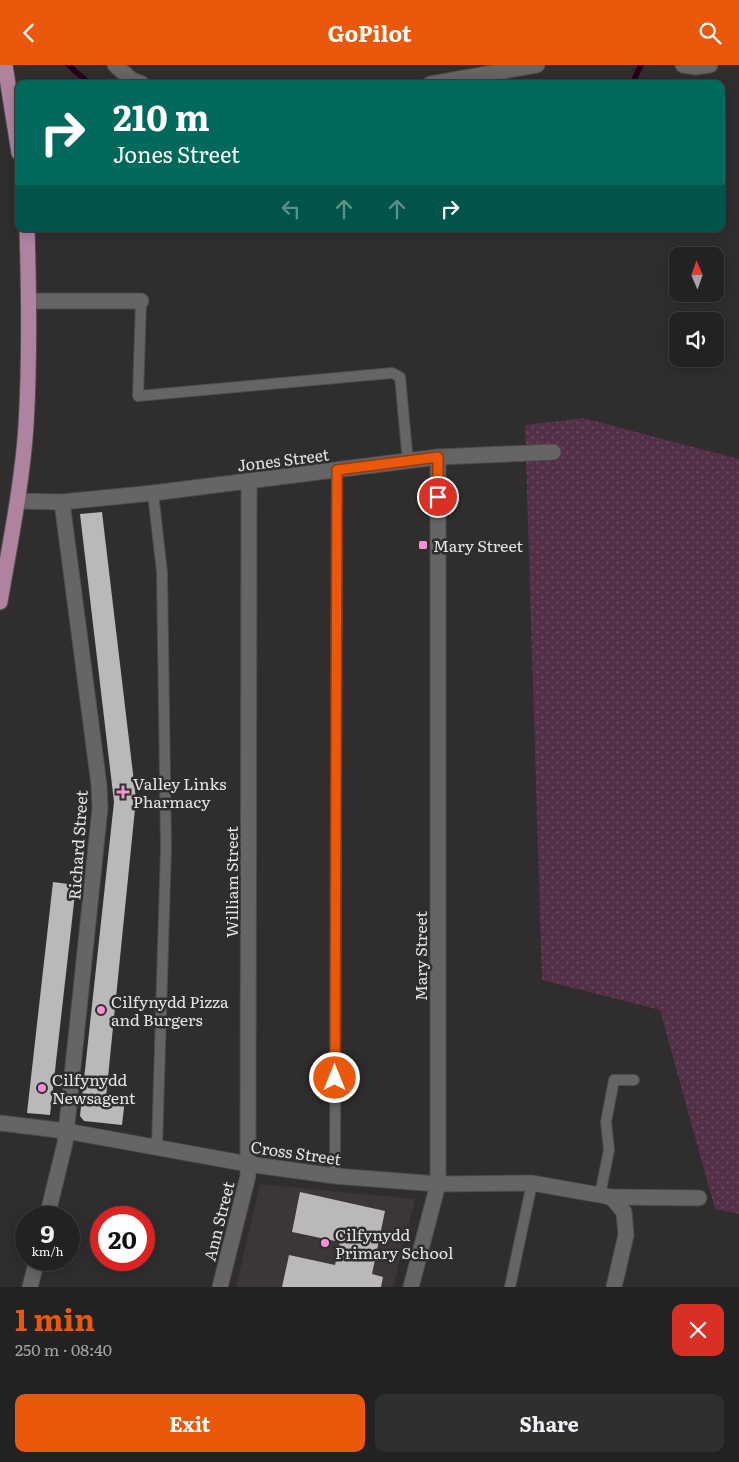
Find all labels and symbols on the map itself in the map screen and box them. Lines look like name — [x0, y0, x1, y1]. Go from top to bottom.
north arrow — [669, 247, 724, 303]
street label: Jones Street — [236, 441, 331, 477]
pin — [417, 476, 459, 518]
place label: Mary Street — [433, 533, 523, 557]
marker: Mary Street — [417, 539, 429, 551]
place label: Valley Links Pharmacy — [133, 771, 226, 813]
marker: Valley Links Pharmacy — [117, 786, 129, 798]
street label: Richard Street — [61, 789, 93, 901]
street label: William Street — [219, 826, 243, 938]
street label: Mary Street — [408, 910, 432, 1001]
place label: Cilfynydd Pizza and Burgers — [111, 989, 229, 1031]
marker: Cilfynydd Pizza and Burgers — [95, 1004, 107, 1016]
position arrow — [308, 1051, 360, 1103]
place label: Cilfynydd Newsagent — [52, 1067, 136, 1109]
marker: Cilfynydd Newsagent — [36, 1082, 48, 1094]
street label: Cross Street — [249, 1134, 343, 1170]
street label: Ann Street — [197, 1178, 240, 1263]
speed limit sign: 20 — [90, 1206, 155, 1271]
place label: Cilfynydd Primary School — [335, 1222, 453, 1264]
marker: Cilfynydd Primary School — [319, 1237, 331, 1249]

